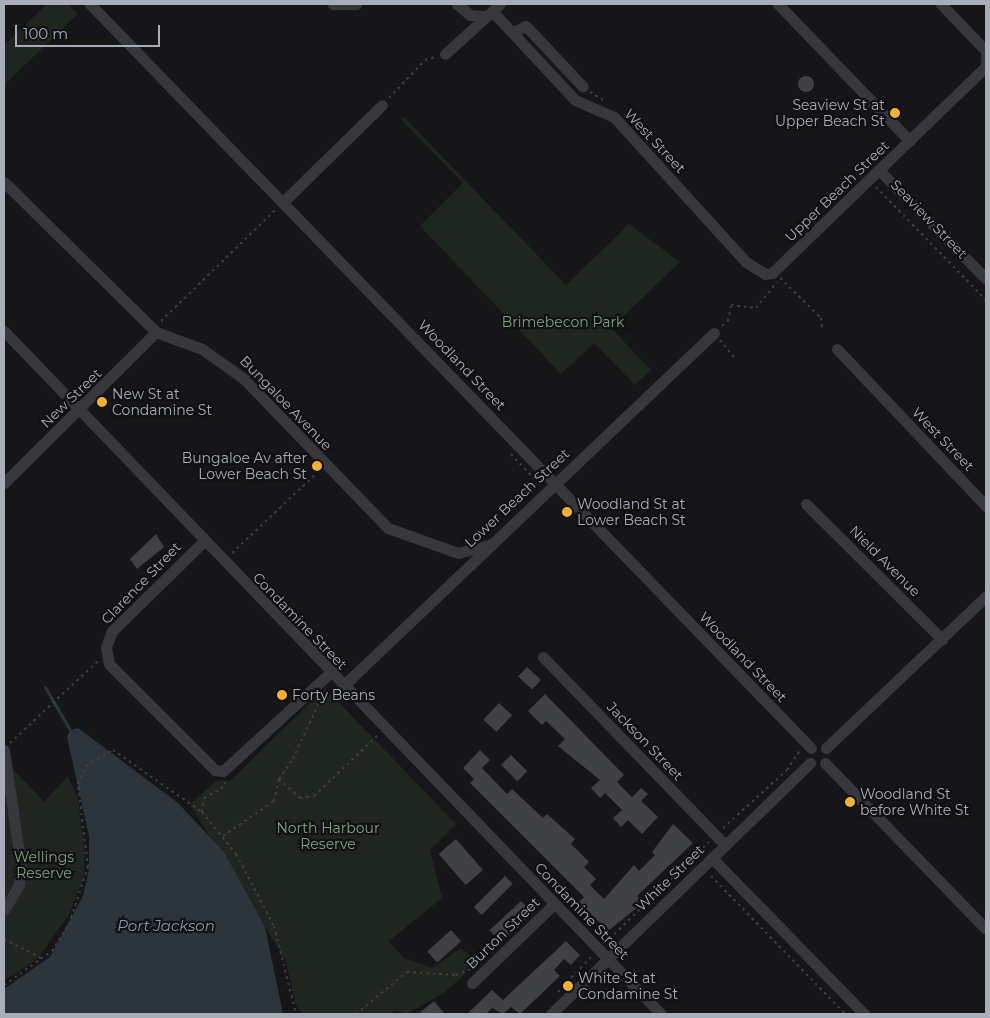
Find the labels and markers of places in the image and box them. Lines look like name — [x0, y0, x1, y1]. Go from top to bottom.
place label: Seaview St at Upper Beach St — [775, 97, 885, 130]
marker: Seaview St at Upper Beach St — [889, 107, 901, 119]
place label: New St at Condamine St — [112, 386, 212, 418]
marker: New St at Condamine St — [96, 396, 108, 408]
place label: Bungaloe Av after Lower Beach St — [182, 450, 307, 482]
marker: Bungaloe Av after Lower Beach St — [311, 460, 323, 472]
place label: Woodland St at Lower Beach St — [577, 496, 686, 528]
marker: Woodland St at Lower Beach St — [561, 506, 573, 518]
place label: Forty Beans — [292, 687, 375, 703]
marker: Forty Beans — [276, 689, 288, 701]
place label: Woodland St before White St — [860, 786, 969, 819]
marker: Woodland St before White St — [844, 796, 856, 808]
place label: White St at Condamine St — [578, 970, 678, 1002]
marker: White St at Condamine St — [562, 980, 574, 992]

